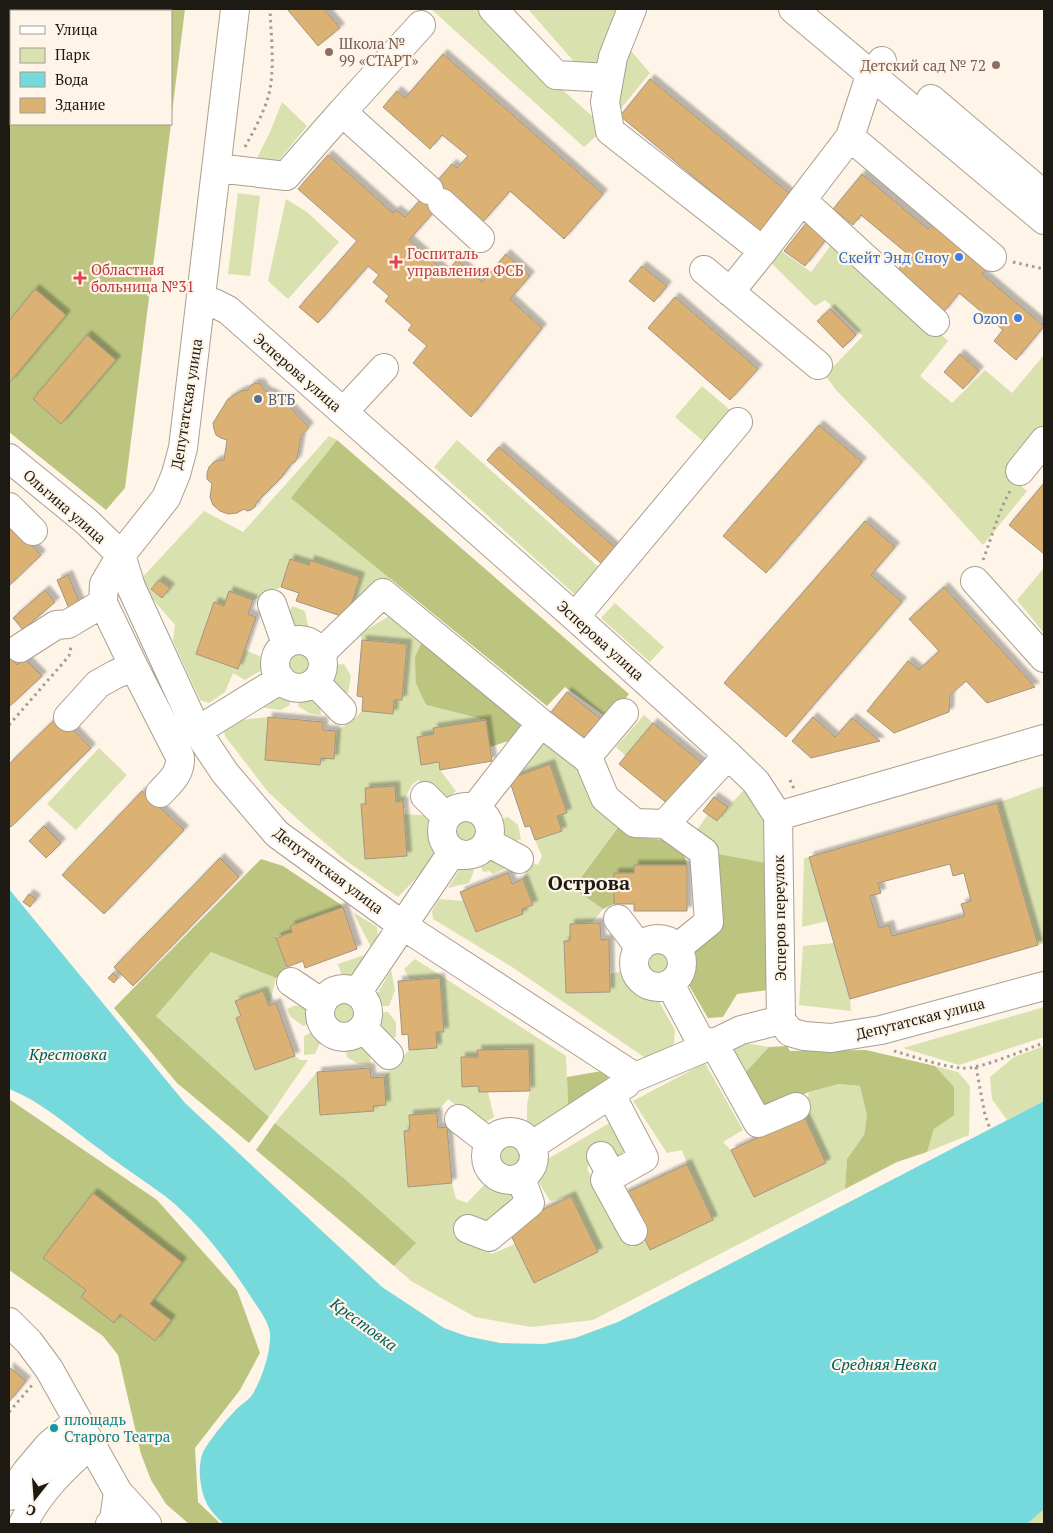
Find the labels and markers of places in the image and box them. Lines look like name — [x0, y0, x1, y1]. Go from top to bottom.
place label: Школа № 99 «СТАРТ» — [339, 33, 419, 70]
marker: Школа № 99 «СТАРТ» — [323, 46, 335, 58]
place label: Детский сад № 72 — [861, 55, 986, 75]
marker: Детский сад № 72 — [990, 59, 1002, 71]
place label: Госпиталь управления ФСБ — [406, 243, 524, 280]
place label: Скейт Энд Сноу — [838, 247, 949, 267]
marker: Скейт Энд Сноу — [953, 251, 965, 263]
marker: Госпиталь управления ФСБ — [389, 255, 403, 269]
place label: Областная больница №31 — [91, 259, 195, 296]
marker: Областная больница №31 — [73, 271, 87, 285]
place label: Ozon — [973, 308, 1008, 328]
marker: Ozon — [1012, 312, 1024, 324]
place label: ВТБ — [268, 389, 296, 409]
marker: ВТБ — [252, 393, 264, 405]
place label: площадь Старого Театра — [64, 1409, 171, 1446]
marker: площадь Старого Театра — [48, 1422, 60, 1434]

